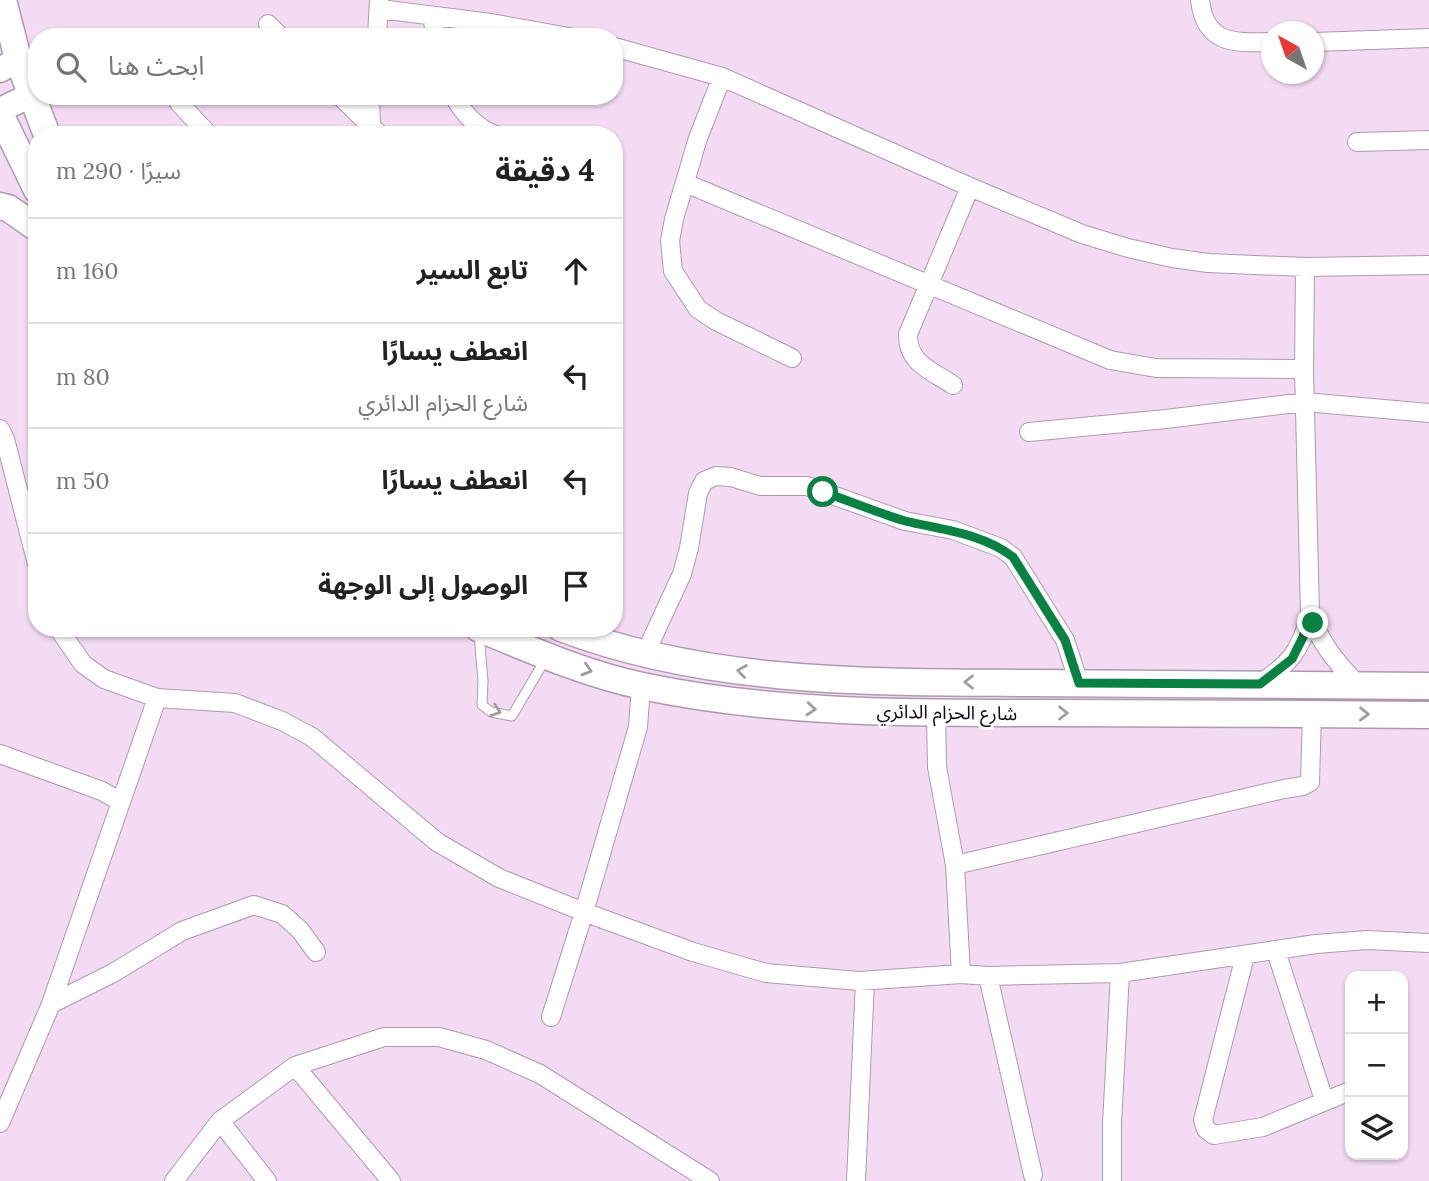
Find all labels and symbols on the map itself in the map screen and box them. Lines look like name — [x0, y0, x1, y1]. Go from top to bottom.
north arrow — [1261, 21, 1324, 84]
route start — [807, 476, 838, 507]
route end — [1297, 607, 1328, 638]
one-way arrow — [581, 661, 593, 676]
one-way arrow — [736, 664, 748, 679]
one-way arrow — [963, 674, 974, 690]
street label: شارع الحزام الدائري — [876, 699, 1017, 729]
one-way arrow — [806, 701, 817, 716]
one-way arrow — [489, 703, 502, 717]
one-way arrow — [1058, 705, 1068, 721]
one-way arrow — [1358, 707, 1369, 722]

